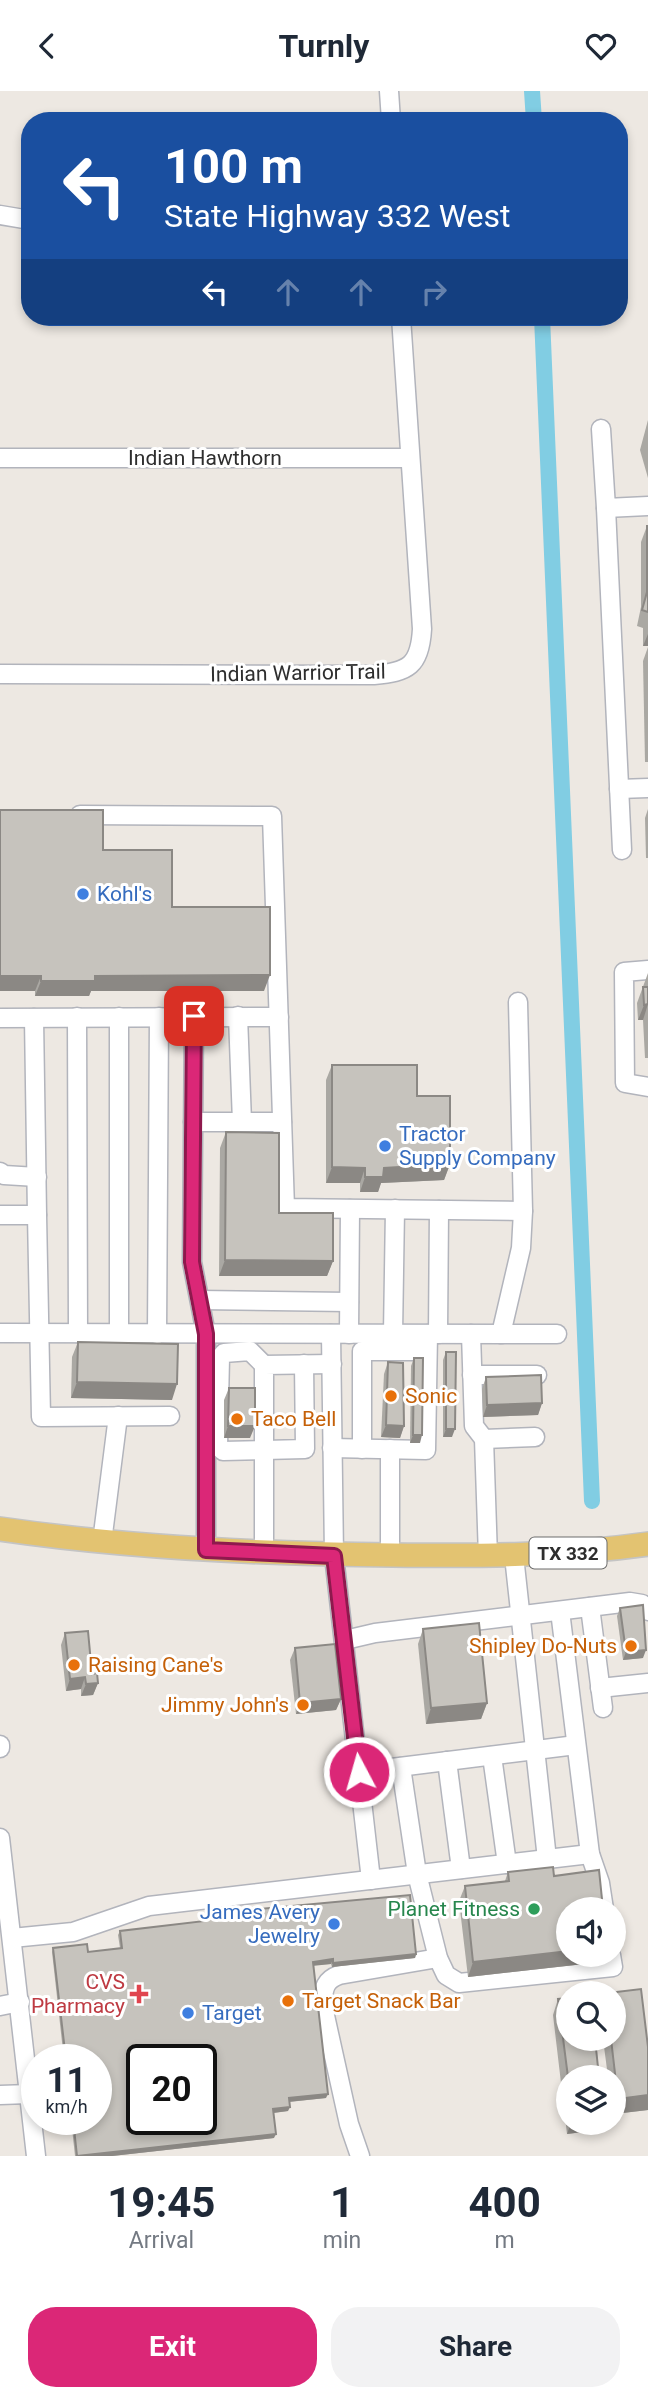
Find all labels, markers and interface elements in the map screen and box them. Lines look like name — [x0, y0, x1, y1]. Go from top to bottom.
icon: back — [28, 27, 66, 65]
text: Turnly — [279, 27, 369, 65]
icon: heart — [582, 27, 620, 65]
text: 100 m — [164, 138, 303, 195]
icon: left — [49, 140, 140, 231]
text: State Highway 332 West — [164, 197, 511, 235]
icon: left — [196, 273, 234, 311]
icon: ahead — [269, 273, 307, 311]
icon: ahead — [342, 273, 380, 311]
icon: right — [415, 273, 453, 311]
street label: Indian Hawthorn — [128, 446, 282, 470]
street label: Indian Warrior Trail — [210, 659, 386, 687]
place label: Kohl's — [97, 882, 152, 906]
marker: Kohl's — [75, 886, 91, 902]
pin — [164, 986, 224, 1046]
icon: arrive — [175, 997, 213, 1035]
place label: Tractor Supply Company — [399, 1122, 556, 1170]
marker: Tractor Supply Company — [377, 1138, 393, 1154]
place label: Sonic — [405, 1384, 457, 1408]
marker: Sonic — [383, 1388, 399, 1404]
place label: Taco Bell — [251, 1407, 336, 1431]
marker: Taco Bell — [229, 1411, 245, 1427]
road number: TX 332 — [530, 1537, 606, 1569]
place label: Shipley Do-Nuts — [469, 1634, 617, 1658]
marker: Shipley Do-Nuts — [623, 1638, 639, 1654]
place label: Raising Cane's — [88, 1653, 223, 1677]
marker: Raising Cane's — [66, 1657, 82, 1673]
place label: Jimmy John's — [161, 1693, 289, 1717]
marker: Jimmy John's — [295, 1697, 311, 1713]
position arrow — [322, 1735, 396, 1809]
place label: Planet Fitness — [387, 1897, 520, 1921]
map controls — [556, 1897, 626, 2135]
button: sound — [556, 1897, 626, 1967]
place label: James Avery Jewelry — [200, 1900, 320, 1948]
marker: Planet Fitness — [526, 1901, 542, 1917]
marker: James Avery Jewelry — [326, 1916, 342, 1932]
place label: CVS Pharmacy — [31, 1970, 125, 2018]
button: search — [556, 1981, 626, 2051]
marker: CVS Pharmacy — [131, 1986, 147, 2002]
place label: Target Snack Bar — [302, 1989, 461, 2013]
marker: Target Snack Bar — [280, 1993, 296, 2009]
place label: Target — [202, 2001, 262, 2025]
marker: Target — [180, 2005, 196, 2021]
speed limit sign: 20 — [126, 2044, 217, 2135]
text: 11 — [46, 2060, 87, 2101]
button: layers — [556, 2065, 626, 2135]
text: km/h — [45, 2096, 88, 2117]
text: 19:45 — [107, 2178, 215, 2227]
text: 1 — [330, 2178, 354, 2227]
text: 400 — [468, 2178, 541, 2227]
text: Arrival — [129, 2227, 194, 2254]
text: min — [323, 2227, 361, 2254]
text: m — [495, 2227, 515, 2254]
button: Exit — [28, 2307, 317, 2387]
button: Share — [331, 2307, 620, 2387]

